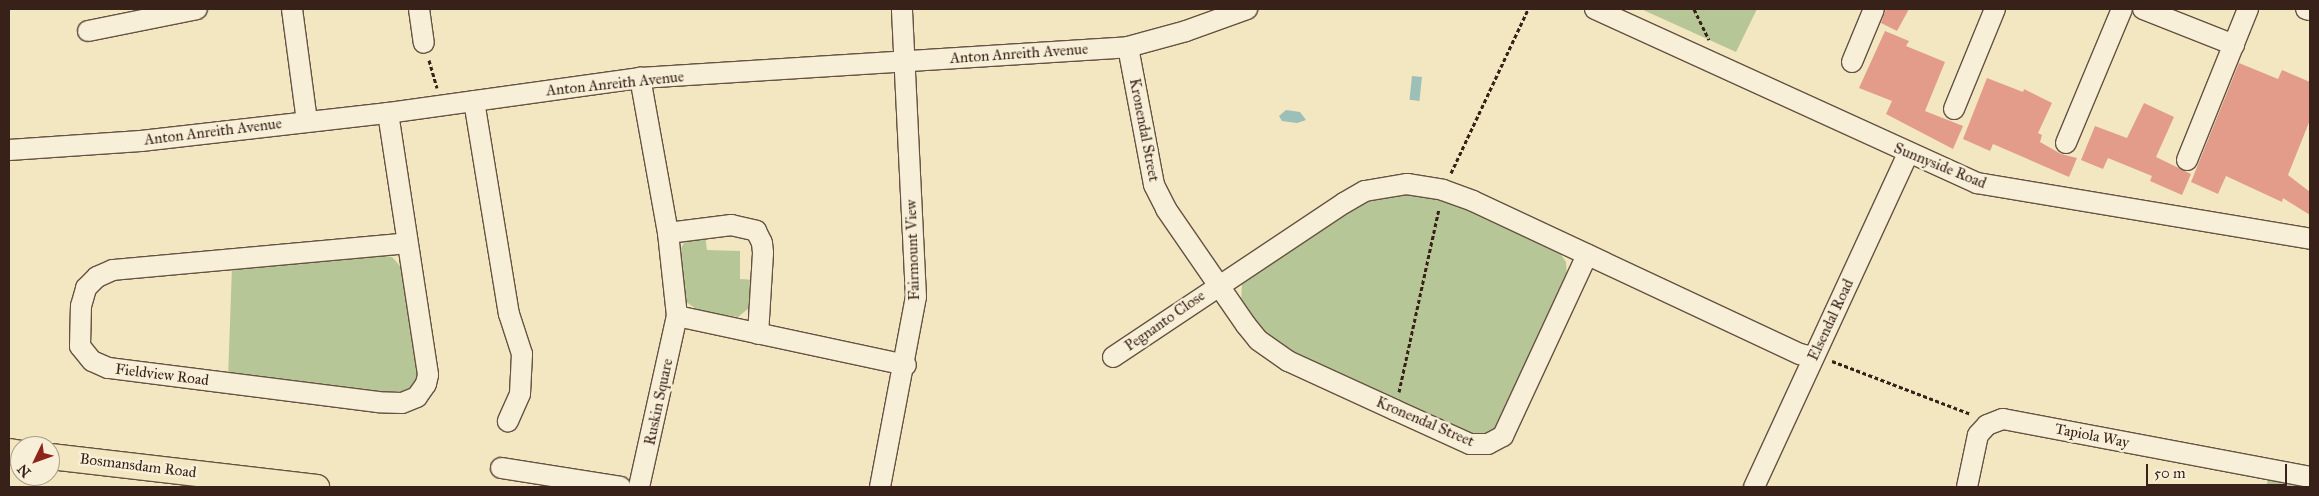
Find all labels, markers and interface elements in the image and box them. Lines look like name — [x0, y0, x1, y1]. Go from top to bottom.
street label: Anton Anreith Avenue — [949, 40, 1089, 68]
street label: Anton Anreith Avenue — [545, 68, 685, 100]
street label: Kronendal Street — [1125, 77, 1163, 183]
street label: Anton Anreith Avenue — [143, 115, 283, 149]
street label: Sunnyside Road — [1891, 139, 1989, 193]
street label: Fairmount View — [902, 199, 924, 301]
street label: Elsendal Road — [1804, 276, 1858, 364]
street label: Pegnanto Close — [1121, 287, 1209, 355]
street label: Ruskin Square — [641, 357, 677, 447]
street label: Fieldview Road — [114, 360, 210, 390]
street label: Kronendal Street — [1373, 393, 1477, 451]
street label: Tapiola Way — [2053, 420, 2131, 452]
north arrow — [10, 436, 60, 486]
street label: Bosmansdam Road — [79, 450, 197, 482]
scale bar — [2149, 454, 2290, 486]
text: N — [14, 461, 35, 481]
text: 50 m — [2154, 464, 2186, 482]

